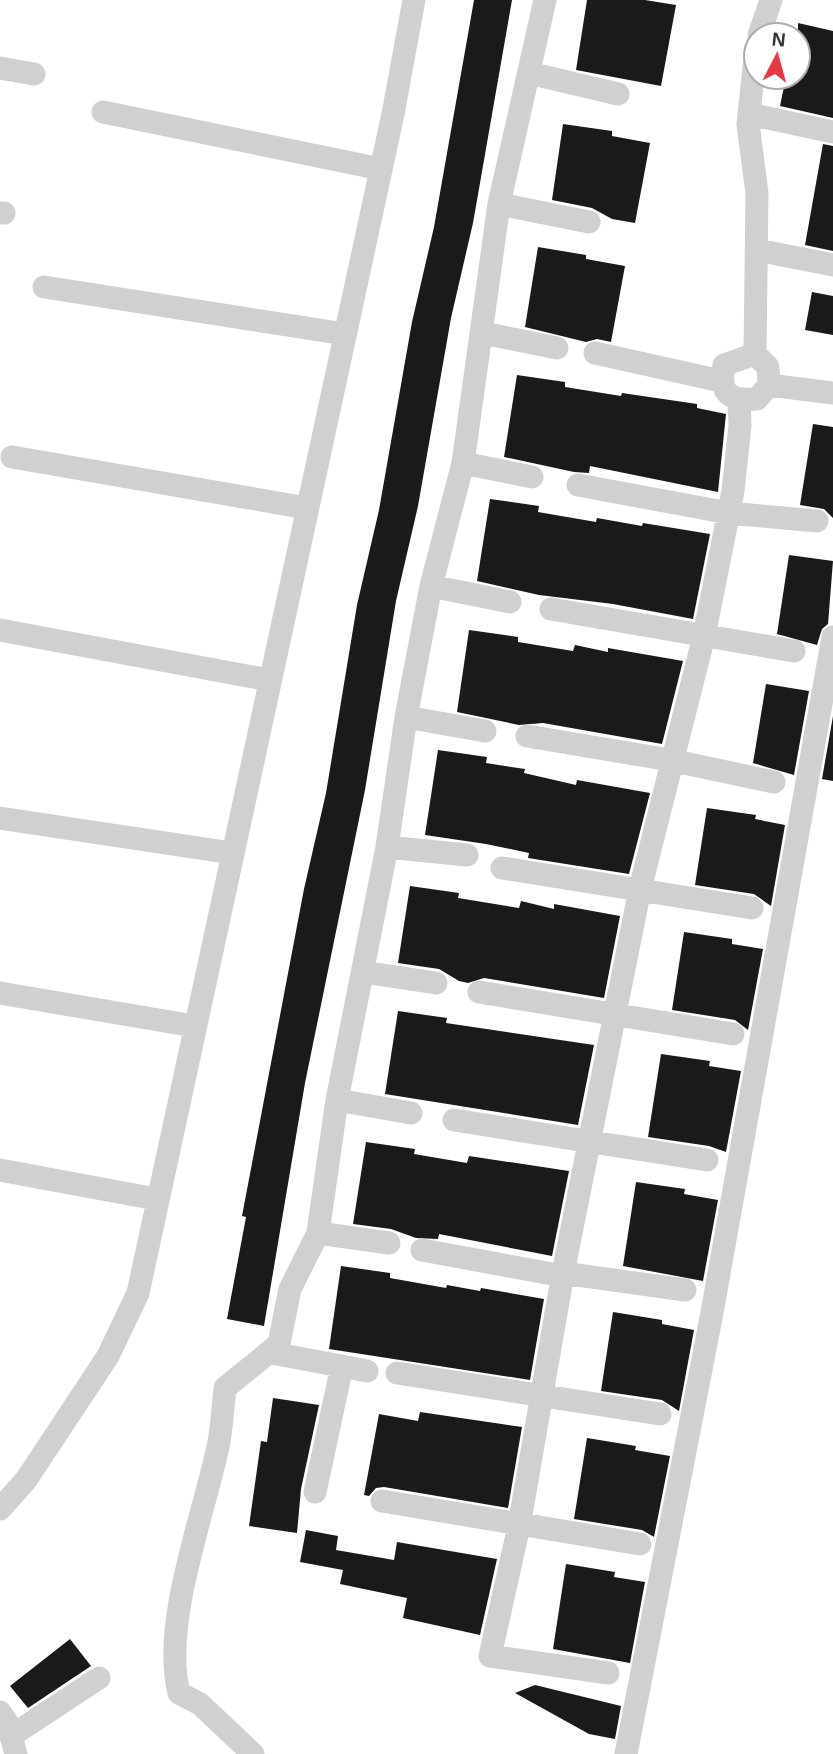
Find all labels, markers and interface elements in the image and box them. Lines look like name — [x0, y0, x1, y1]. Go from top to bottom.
north arrow — [742, 21, 812, 91]
text: N — [771, 28, 787, 51]

